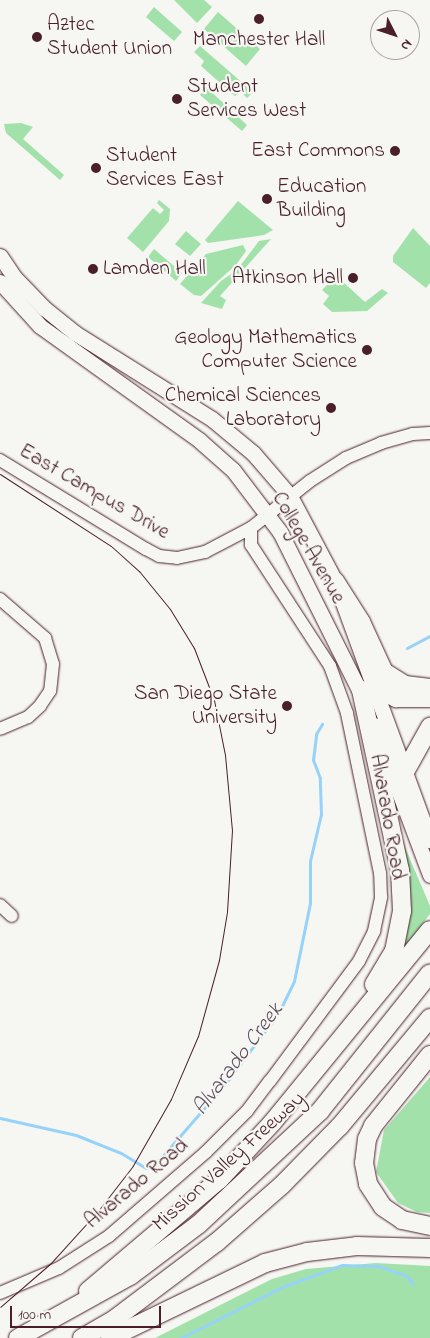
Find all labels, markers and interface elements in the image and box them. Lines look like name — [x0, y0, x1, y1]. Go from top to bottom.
north arrow — [370, 10, 420, 60]
place label: Aztec Student Union — [47, 12, 172, 62]
marker: Manchester Hall — [253, 13, 265, 25]
place label: Manchester Hall — [193, 27, 325, 53]
marker: Aztec Student Union — [31, 31, 43, 43]
text: N — [395, 34, 417, 55]
place label: Student Services West — [187, 74, 306, 124]
marker: Student Services West — [171, 93, 183, 105]
place label: East Commons — [251, 138, 385, 164]
place label: Student Services East — [106, 143, 224, 193]
marker: East Commons — [389, 145, 401, 157]
marker: Student Services East — [90, 162, 102, 174]
place label: Education Building — [277, 174, 366, 224]
marker: Education Building — [261, 193, 273, 205]
place label: Lamden Hall — [103, 256, 206, 282]
marker: Lamden Hall — [87, 263, 99, 275]
place label: Atkinson Hall — [232, 265, 343, 291]
marker: Atkinson Hall — [347, 272, 359, 284]
place label: Geology Mathematics Computer Science — [174, 325, 357, 375]
marker: Geology Mathematics Computer Science — [361, 344, 373, 356]
place label: Chemical Sciences Laboratory — [165, 383, 321, 433]
marker: Chemical Sciences Laboratory — [325, 402, 337, 414]
street label: East Campus Drive — [14, 439, 174, 545]
street label: College Avenue — [266, 487, 350, 609]
place label: San Diego State University — [134, 681, 277, 731]
marker: San Diego State University — [281, 700, 293, 712]
street label: Alvarado Road — [364, 752, 410, 882]
water label: Alvarado Creek — [188, 999, 290, 1121]
street label: Mission Valley Freeway — [147, 1087, 311, 1237]
street label: Alvarado Road — [80, 1133, 194, 1235]
scale bar — [12, 1296, 164, 1328]
text: 100 m — [18, 1304, 51, 1326]

